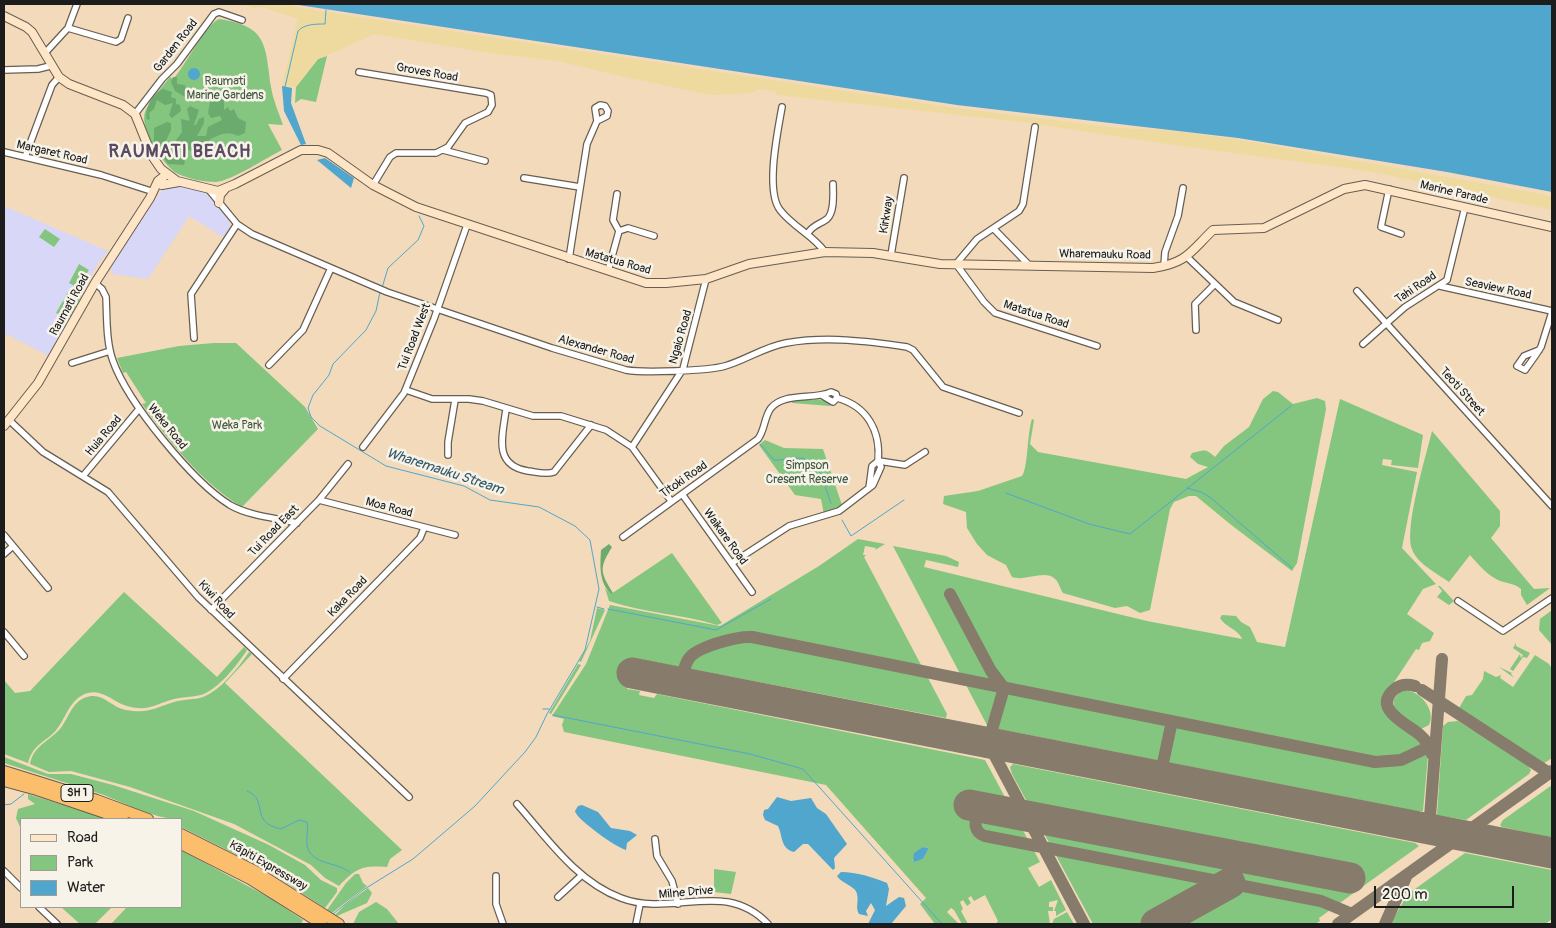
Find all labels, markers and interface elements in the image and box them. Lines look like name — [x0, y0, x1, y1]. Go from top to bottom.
street label: Garden Road — [151, 17, 201, 75]
street label: Groves Road — [395, 60, 459, 86]
park label: Raumati Marine Gardens — [186, 75, 264, 103]
street label: Margaret Road — [15, 138, 89, 168]
district label: RAUMATI BEACH — [107, 141, 253, 163]
street label: Marine Parade — [1419, 178, 1489, 208]
street label: Kirkway — [877, 195, 897, 235]
street label: Matatua Road — [583, 246, 653, 278]
street label: Wharemauku Road — [1059, 247, 1151, 263]
street label: Tahi Road — [1393, 269, 1439, 307]
street label: Raumati Road — [47, 272, 93, 338]
street label: Seaview Road — [1463, 275, 1533, 303]
street label: Matatua Road — [1002, 298, 1070, 332]
street label: Tui Road West — [396, 301, 434, 373]
street label: Ngaio Road — [666, 308, 696, 366]
street label: Alexander Road — [556, 332, 636, 368]
street label: Teoti Street — [1436, 365, 1488, 419]
street label: Weka Road — [144, 401, 190, 453]
street label: Huia Road — [83, 413, 125, 459]
park label: Weka Park — [212, 419, 262, 433]
water label: Wharemauku Stream — [384, 445, 506, 499]
street label: Titoki Road — [657, 458, 711, 502]
park label: Simpson Cresent Reserve — [766, 459, 848, 487]
street label: Moa Road — [364, 495, 414, 521]
street label: Tui Road East — [246, 502, 302, 560]
street label: Waikare Road — [700, 506, 750, 568]
street label: Kaka Road — [325, 574, 371, 620]
street label: Kiwi Road — [195, 578, 237, 622]
road number: SH 1 — [61, 784, 93, 801]
legend — [20, 818, 182, 908]
text: Road — [67, 828, 98, 847]
street label: Kāpiti Expressway — [226, 838, 310, 894]
text: Park — [67, 853, 93, 872]
scale bar — [1376, 876, 1516, 908]
text: Water — [67, 878, 105, 897]
street label: Milne Drive — [658, 883, 714, 903]
text: 200 m — [1382, 885, 1427, 904]

